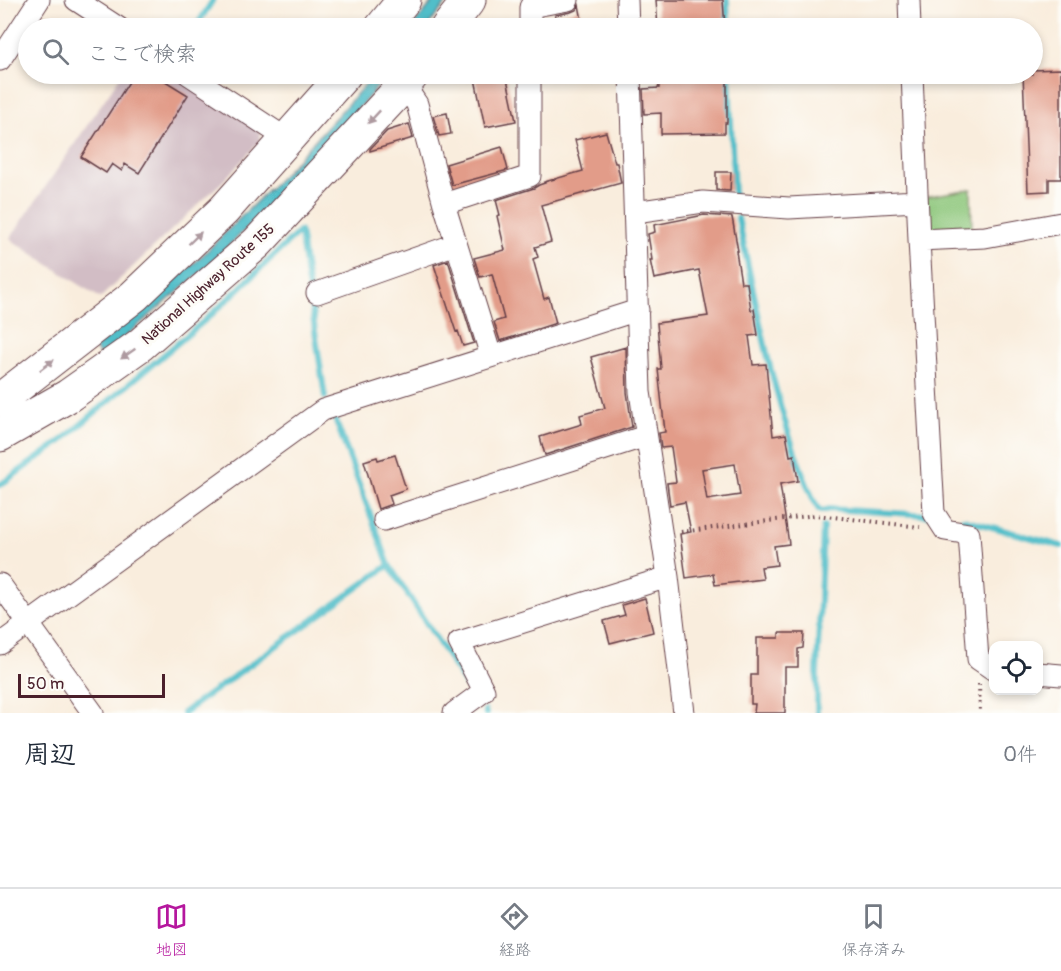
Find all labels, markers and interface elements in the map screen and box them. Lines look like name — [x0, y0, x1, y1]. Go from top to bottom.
search box — [18, 18, 1043, 84]
icon: search — [39, 35, 72, 68]
text: ここで検索 — [87, 40, 197, 68]
one-way arrow — [368, 110, 382, 124]
street label: National Highway Route 155 — [138, 220, 279, 349]
one-way arrow — [187, 231, 202, 245]
one-way arrow — [121, 348, 137, 360]
one-way arrow — [39, 359, 54, 371]
map controls — [989, 641, 1043, 695]
button: locate — [989, 641, 1043, 695]
scale bar — [18, 671, 165, 698]
text: 50 m — [27, 674, 64, 694]
text: 周辺 — [24, 739, 76, 771]
text: 0件 — [1003, 742, 1037, 767]
tab: 地図 — [155, 900, 188, 960]
tab: 経路 — [498, 900, 531, 960]
tab: 保存済み — [842, 900, 906, 960]

